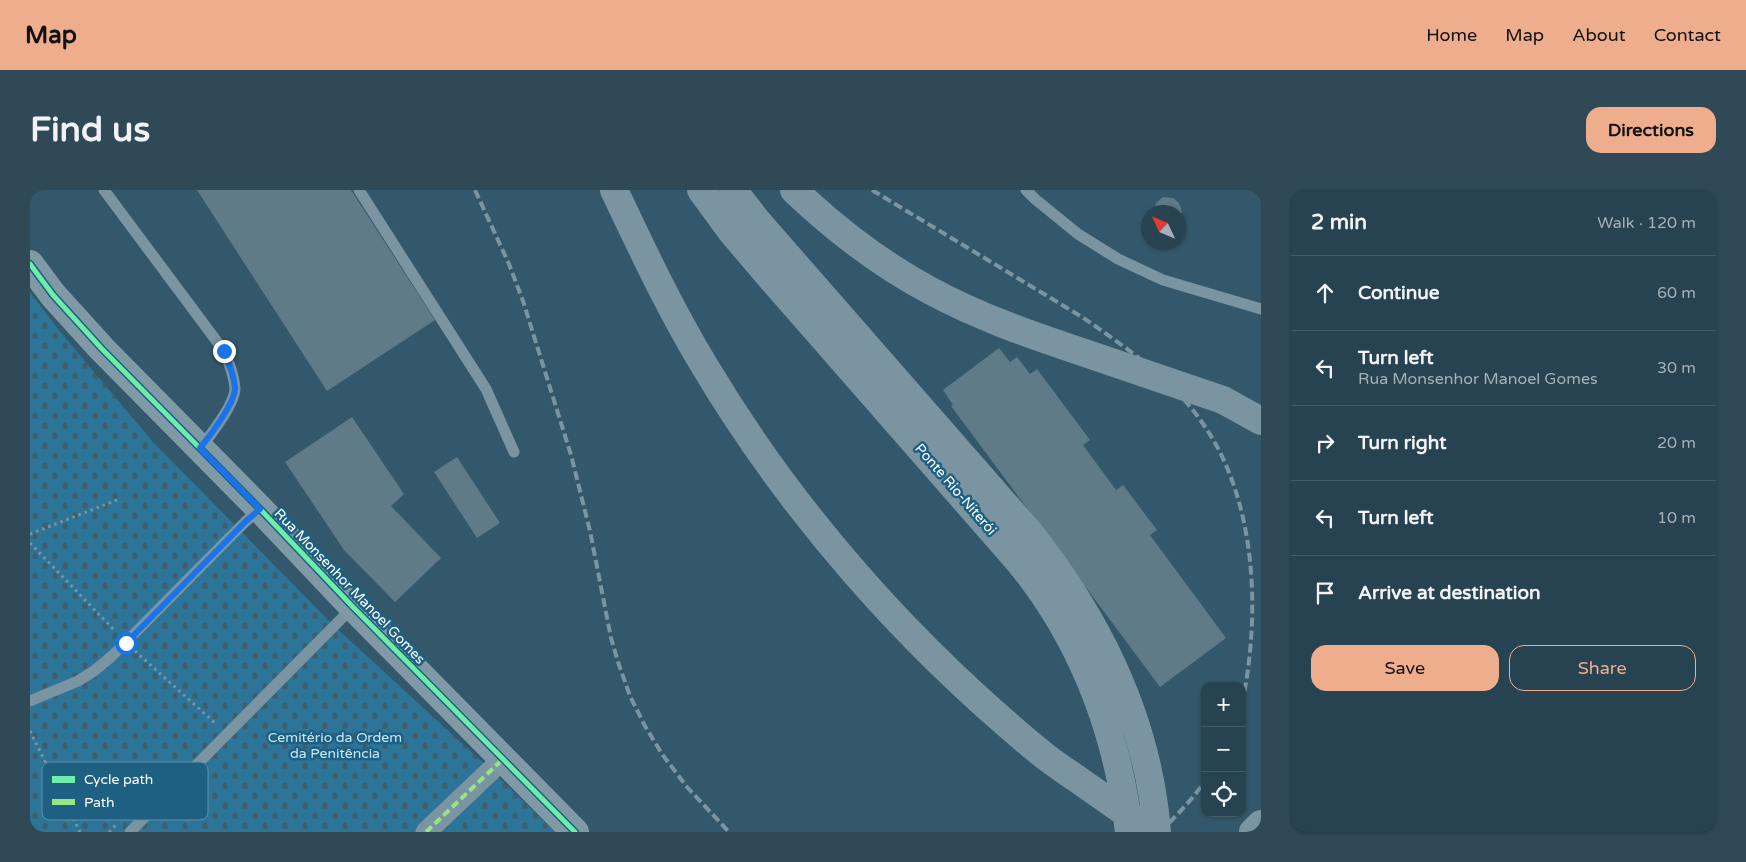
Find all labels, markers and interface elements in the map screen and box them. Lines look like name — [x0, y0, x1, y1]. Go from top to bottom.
text: Map — [25, 21, 77, 50]
text: Home — [1426, 24, 1477, 46]
text: Map — [1505, 24, 1544, 46]
text: About — [1572, 24, 1626, 46]
text: Contact — [1654, 24, 1721, 46]
button: Directions — [1586, 107, 1716, 153]
text: Find us — [30, 109, 150, 151]
north arrow — [1141, 205, 1186, 250]
text: 2 min — [1311, 210, 1367, 235]
text: Walk · 120 m — [1597, 213, 1696, 233]
icon: ahead — [1311, 279, 1339, 307]
text: Continue — [1358, 282, 1440, 304]
text: 60 m — [1657, 283, 1696, 303]
route end — [213, 340, 236, 363]
text: Turn left — [1358, 347, 1434, 369]
icon: left — [1311, 354, 1339, 382]
text: 30 m — [1657, 358, 1696, 378]
text: Rua Monsenhor Manoel Gomes — [1358, 369, 1598, 389]
icon: right — [1311, 429, 1339, 457]
text: Turn right — [1358, 432, 1446, 454]
text: 20 m — [1657, 433, 1696, 453]
street label: Ponte Rio-Niterói — [911, 440, 1000, 538]
icon: left — [1311, 504, 1339, 532]
street label: Rua Monsenhor Manoel Gomes — [271, 505, 429, 668]
text: Turn left — [1358, 507, 1434, 529]
text: 10 m — [1657, 508, 1696, 528]
icon: arrive — [1311, 579, 1339, 607]
text: Arrive at destination — [1358, 582, 1541, 604]
route start — [115, 632, 138, 655]
button: Save — [1311, 645, 1499, 691]
button: Share — [1509, 645, 1696, 691]
map controls — [1201, 682, 1246, 817]
button: + — [1201, 682, 1246, 727]
button: − — [1201, 727, 1246, 772]
park label: Cemitério da Ordem da Penitência — [268, 729, 402, 762]
legend — [42, 762, 208, 820]
text: Cycle path — [84, 771, 153, 788]
button: locate — [1201, 772, 1246, 817]
text: Path — [84, 794, 115, 811]

